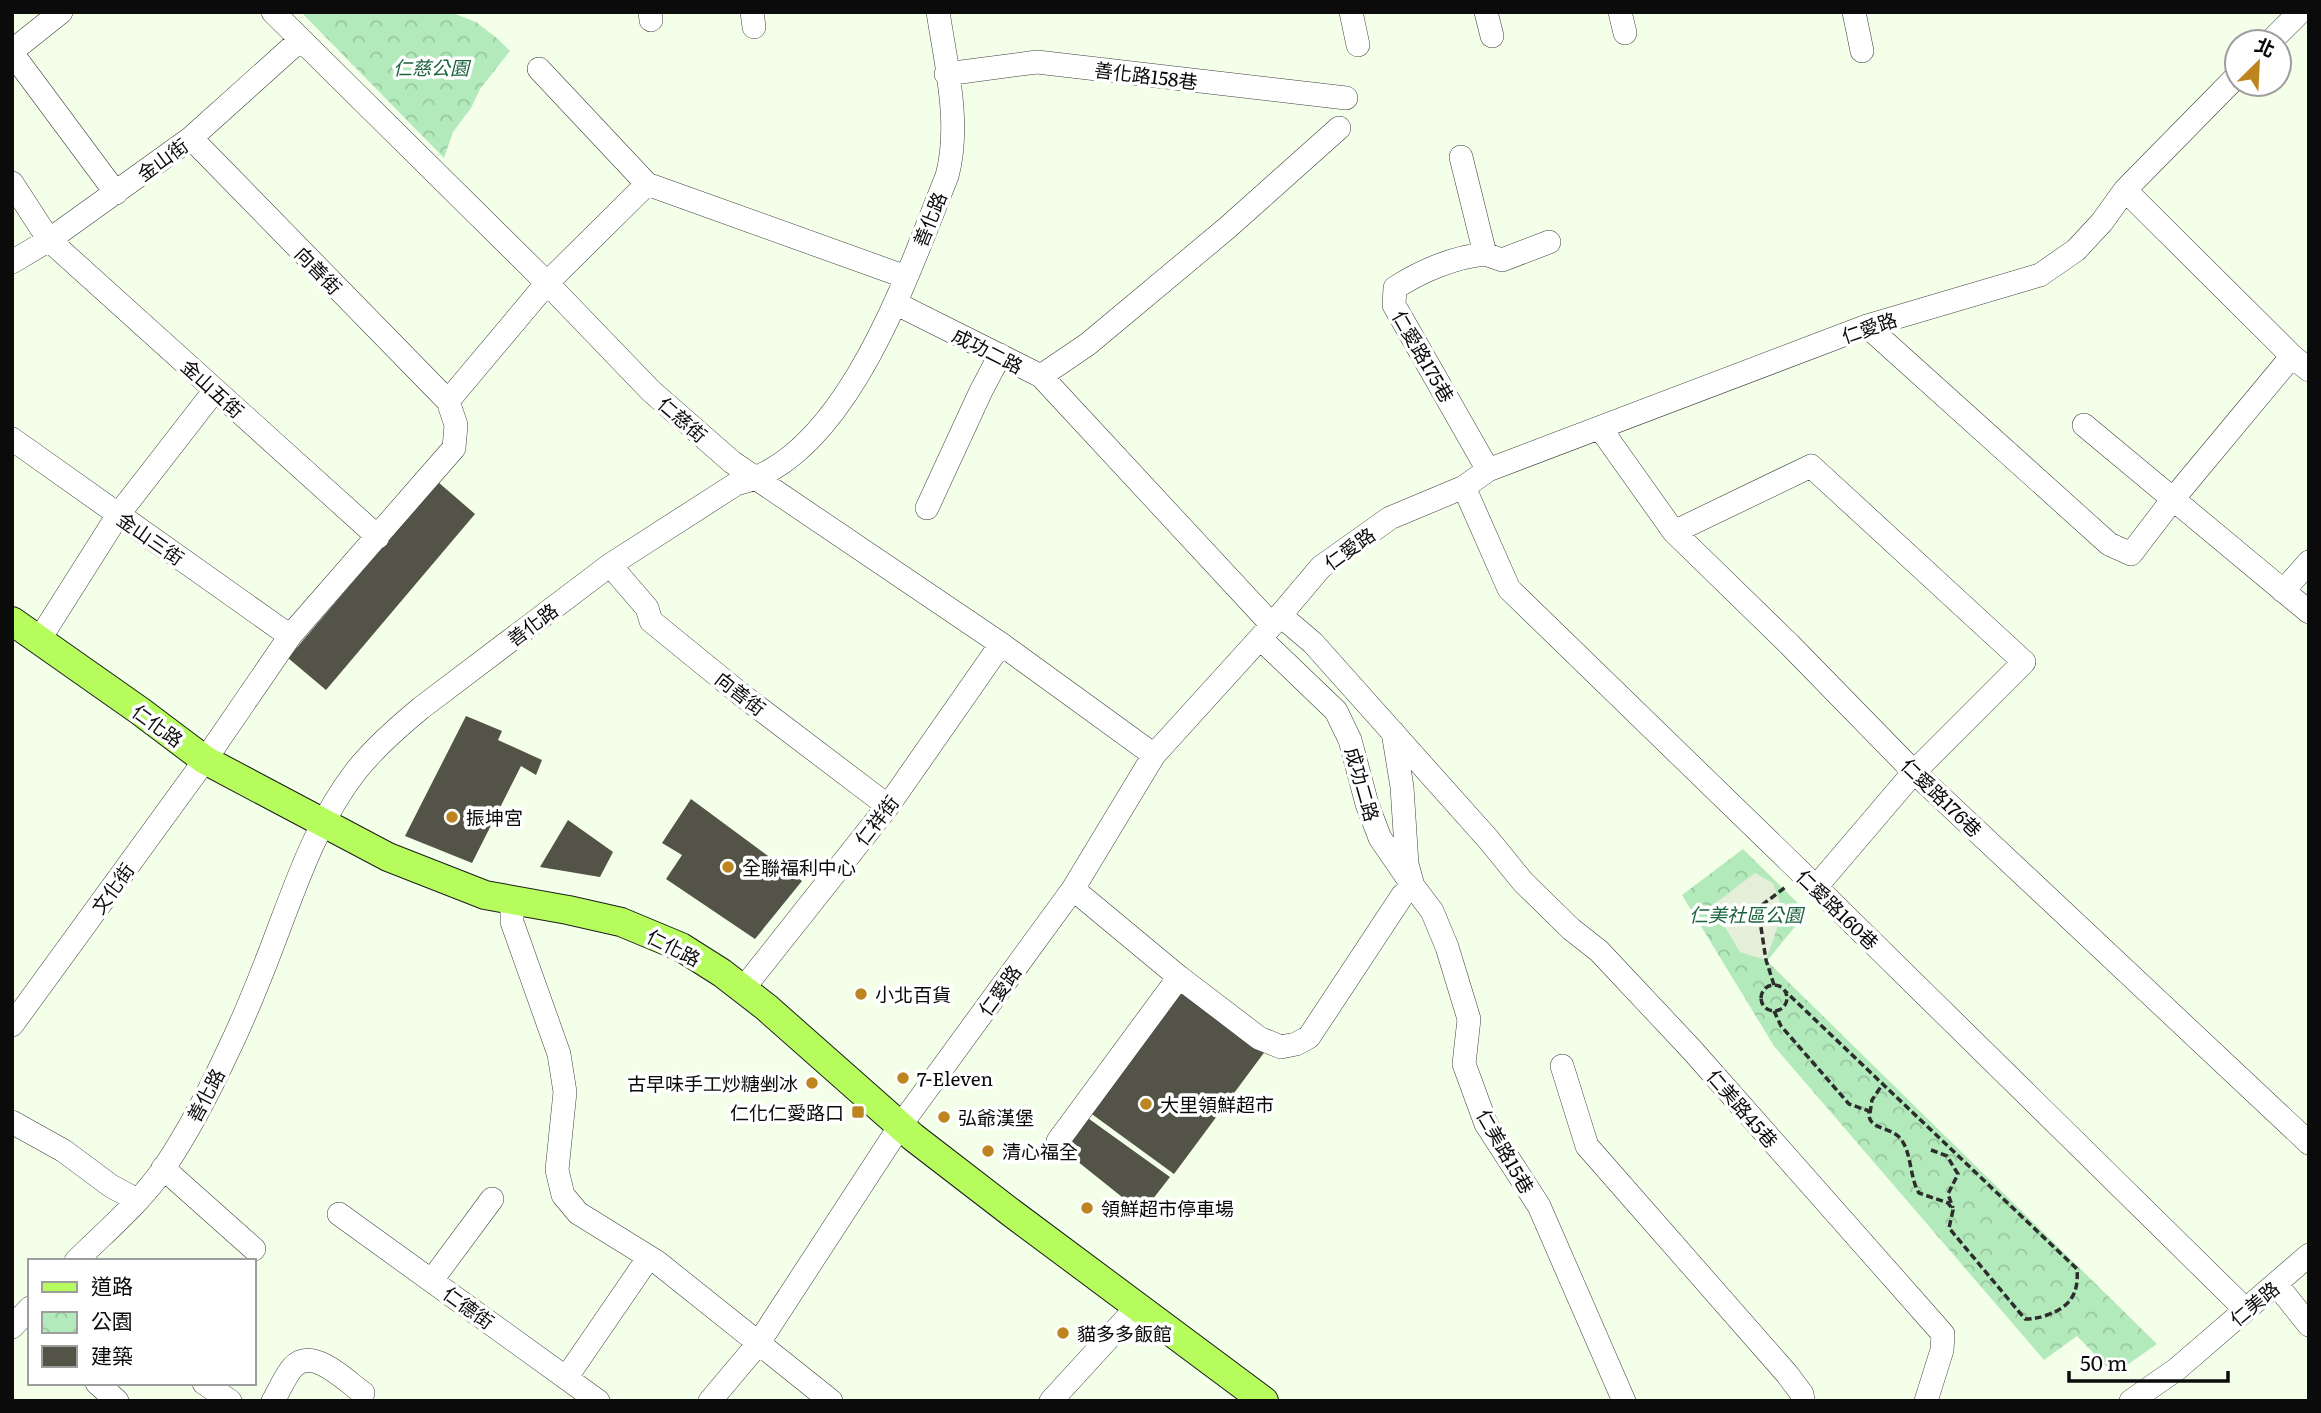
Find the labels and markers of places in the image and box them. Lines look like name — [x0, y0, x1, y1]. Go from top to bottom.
place label: 振坤宮 — [466, 803, 523, 831]
marker: 振坤宮 — [444, 809, 460, 825]
place label: 全聯福利中心 — [742, 853, 856, 881]
marker: 全聯福利中心 — [720, 859, 736, 875]
place label: 小北百貨 — [875, 980, 951, 1008]
marker: 小北百貨 — [853, 986, 869, 1002]
place label: 7-Eleven — [917, 1064, 993, 1092]
place label: 古早味手工炒糖剉冰 — [627, 1069, 798, 1097]
marker: 7-Eleven — [895, 1070, 911, 1086]
marker: 古早味手工炒糖剉冰 — [804, 1075, 820, 1091]
place label: 大里領鮮超市 — [1160, 1090, 1274, 1118]
marker: 大里領鮮超市 — [1138, 1096, 1154, 1112]
place label: 仁化仁愛路口 — [730, 1098, 844, 1126]
place label: 弘爺漢堡 — [958, 1103, 1034, 1131]
marker: 仁化仁愛路口 — [850, 1104, 866, 1120]
marker: 弘爺漢堡 — [936, 1109, 952, 1125]
place label: 清心福全 — [1002, 1137, 1078, 1165]
marker: 清心福全 — [980, 1143, 996, 1159]
place label: 領鮮超市停車場 — [1101, 1194, 1234, 1222]
marker: 領鮮超市停車場 — [1079, 1200, 1095, 1216]
place label: 貓多多飯館 — [1077, 1319, 1172, 1347]
marker: 貓多多飯館 — [1055, 1325, 1071, 1341]

